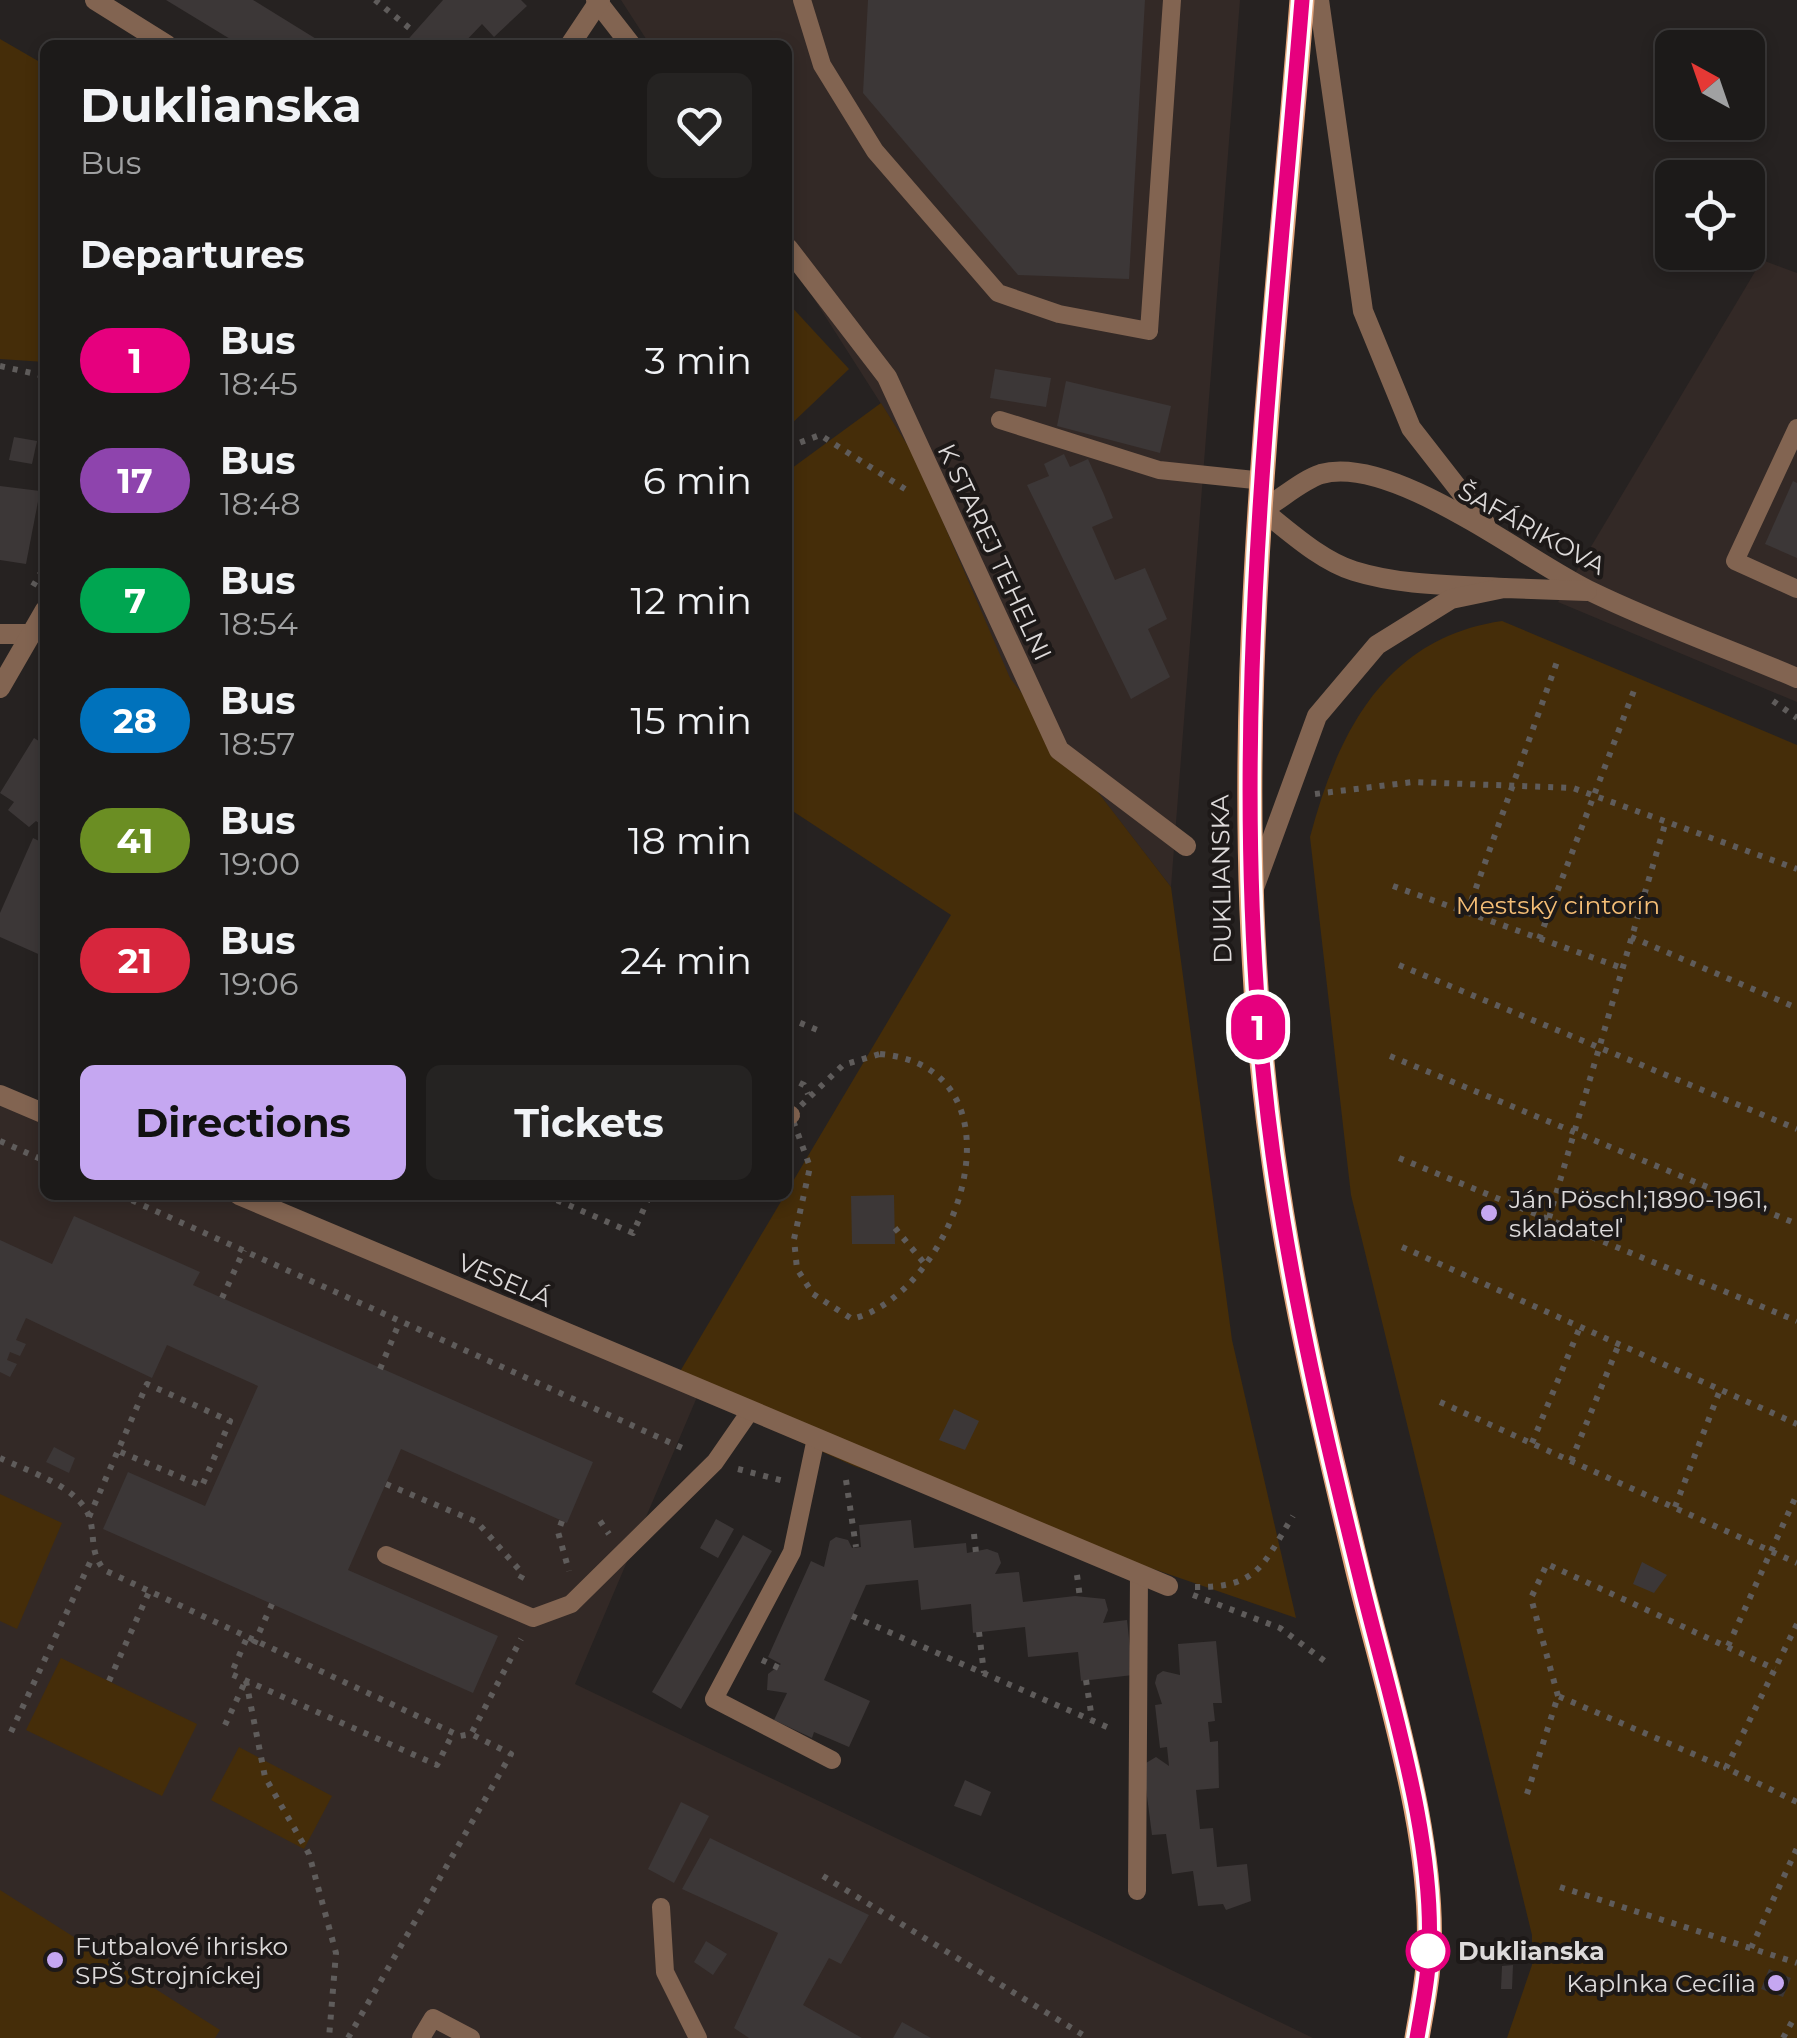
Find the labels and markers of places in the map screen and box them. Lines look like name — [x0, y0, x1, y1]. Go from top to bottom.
place label: Ján Pöschl;1890-1961, skladateľ — [1508, 1184, 1768, 1243]
marker: Ján Pöschl;1890-1961, skladateľ — [1478, 1202, 1500, 1224]
marker: Duklianska — [1407, 1930, 1449, 1972]
place label: Futbalové ihrisko SPŠ Strojníckej — [75, 1931, 288, 1990]
place label: Duklianska — [1458, 1936, 1605, 1966]
marker: Futbalové ihrisko SPŠ Strojníckej — [44, 1949, 66, 1971]
place label: Kaplnka Cecília — [1566, 1968, 1756, 1998]
marker: Kaplnka Cecília — [1765, 1972, 1787, 1994]

